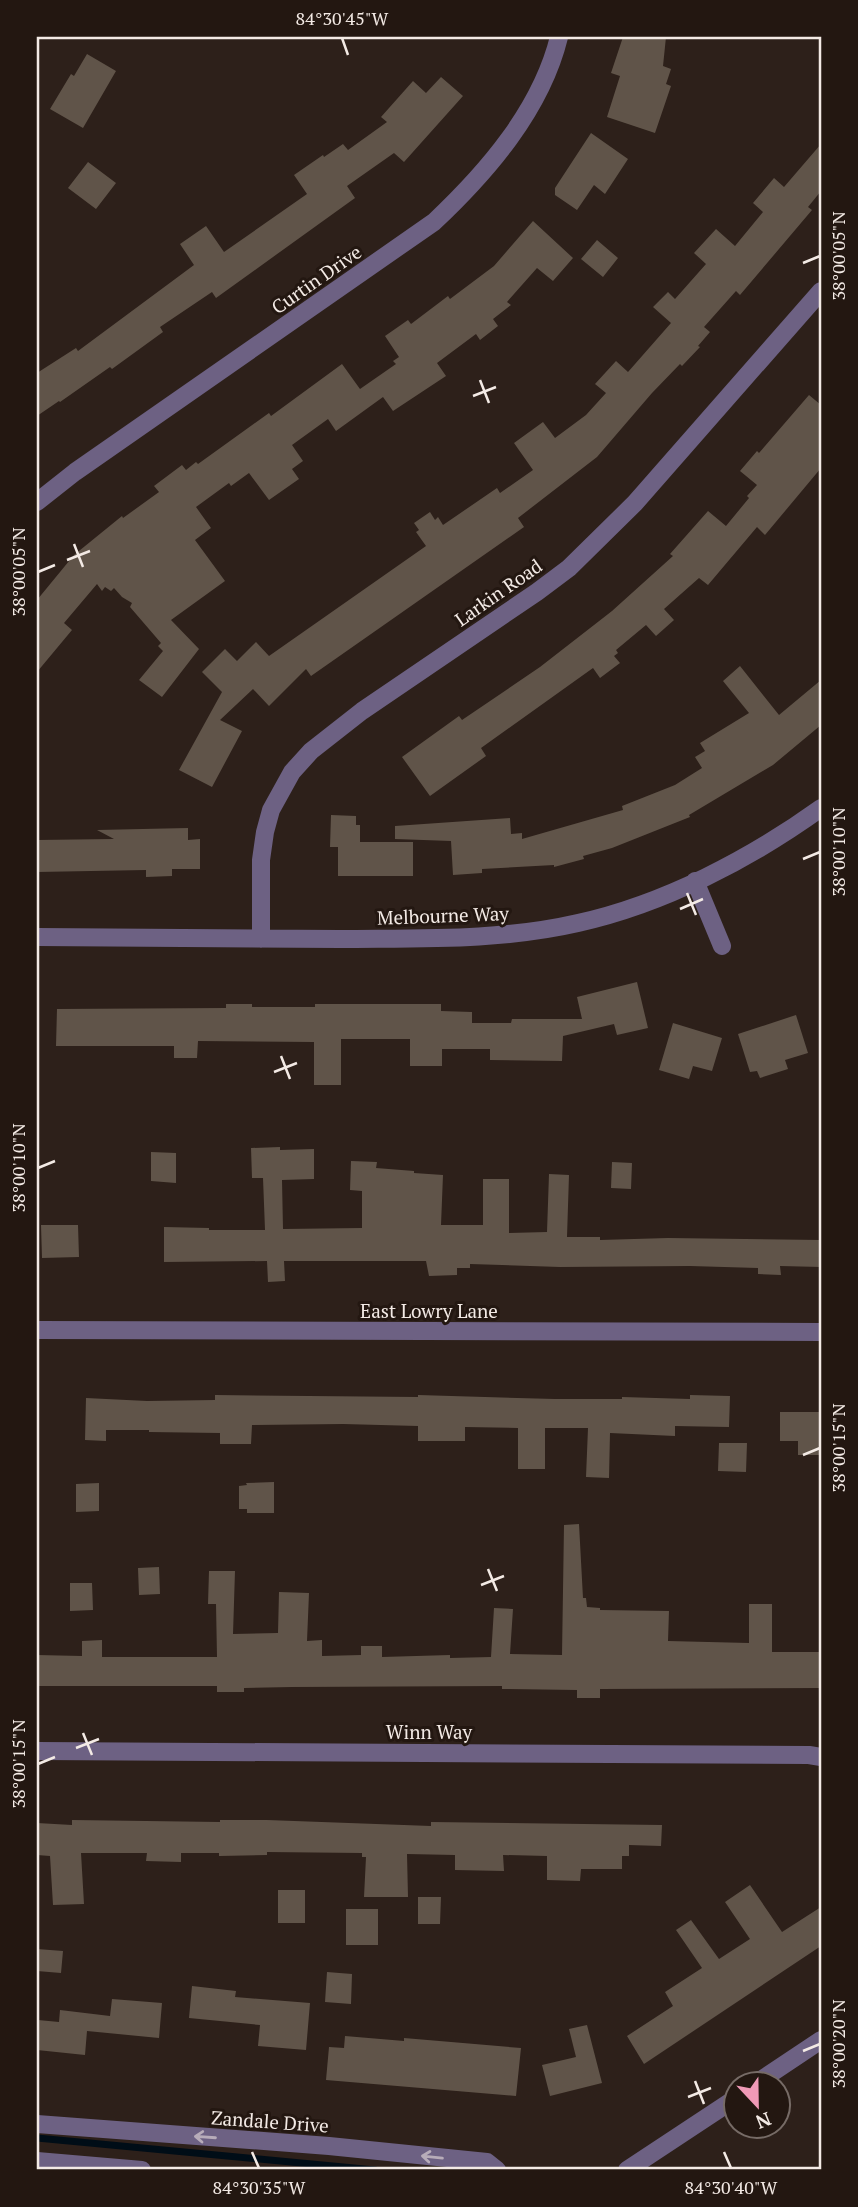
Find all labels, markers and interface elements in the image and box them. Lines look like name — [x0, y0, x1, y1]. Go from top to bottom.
text: 84°30'45"W — [296, 6, 389, 30]
text: 38°00'05"N — [826, 211, 850, 301]
street label: Curtin Drive — [266, 239, 366, 319]
text: 38°00'05"N — [6, 527, 30, 617]
street label: Larkin Road — [449, 552, 547, 631]
text: 38°00'10"N — [826, 807, 850, 897]
street label: Melbourne Way — [377, 900, 510, 930]
text: 38°00'10"N — [6, 1123, 30, 1213]
street label: East Lowry Lane — [360, 1298, 498, 1323]
text: 38°00'15"N — [826, 1403, 850, 1493]
text: 38°00'15"N — [6, 1719, 30, 1809]
street label: Winn Way — [386, 1719, 473, 1744]
text: 38°00'20"N — [826, 1999, 850, 2089]
north arrow — [722, 2070, 792, 2140]
street label: Zandale Drive — [210, 2104, 330, 2138]
text: N — [752, 2107, 775, 2136]
one-way arrow — [194, 2130, 217, 2143]
one-way arrow — [421, 2150, 444, 2163]
text: 84°30'35"W — [213, 2175, 306, 2199]
text: 84°30'40"W — [685, 2175, 778, 2199]

